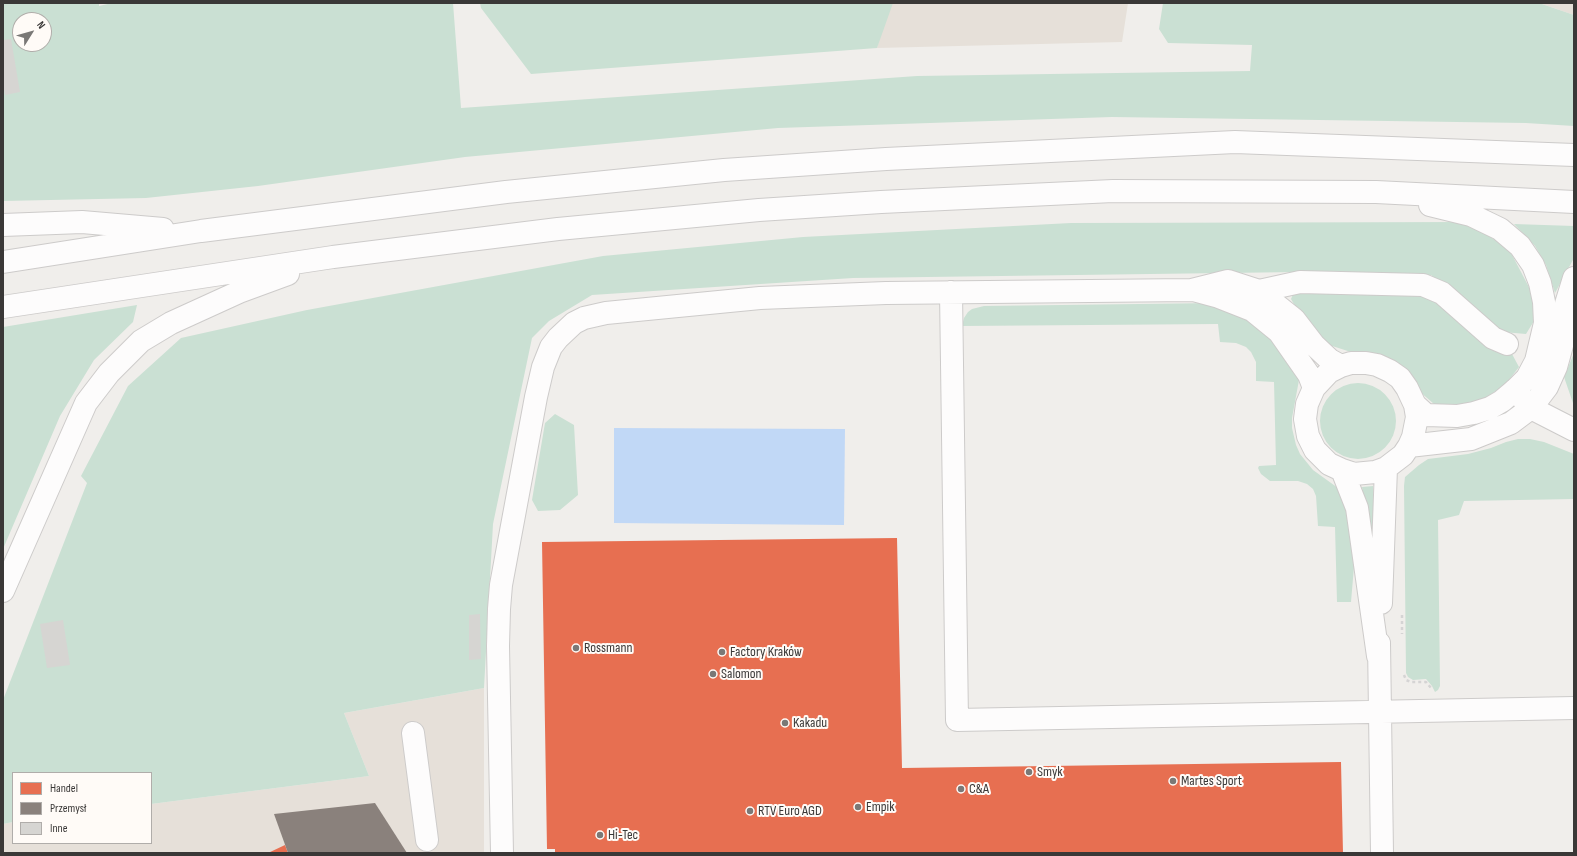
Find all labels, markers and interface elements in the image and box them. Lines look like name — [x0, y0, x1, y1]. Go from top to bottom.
north arrow — [12, 12, 52, 52]
text: N — [34, 19, 48, 31]
place label: Rossmann — [584, 640, 632, 656]
marker: Rossmann — [571, 643, 581, 653]
place label: Factory Kraków — [730, 644, 802, 660]
marker: Factory Kraków — [717, 647, 727, 657]
place label: Salomon — [721, 666, 762, 682]
marker: Salomon — [708, 669, 718, 679]
place label: Kakadu — [793, 715, 827, 731]
marker: Kakadu — [780, 718, 790, 728]
place label: Smyk — [1037, 764, 1063, 780]
marker: Smyk — [1024, 767, 1034, 777]
legend — [12, 772, 152, 844]
place label: Martes Sport — [1181, 773, 1242, 789]
marker: Martes Sport — [1168, 776, 1178, 786]
text: Handel — [50, 781, 78, 796]
place label: C&A — [969, 781, 989, 797]
marker: C&A — [956, 784, 966, 794]
place label: Empik — [866, 799, 895, 815]
text: Przemysł — [50, 801, 86, 816]
marker: Empik — [853, 802, 863, 812]
place label: RTV Euro AGD — [758, 803, 822, 819]
marker: RTV Euro AGD — [745, 806, 755, 816]
text: Inne — [50, 821, 68, 836]
place label: Hi-Tec — [608, 827, 638, 843]
marker: Hi-Tec — [595, 830, 605, 840]

